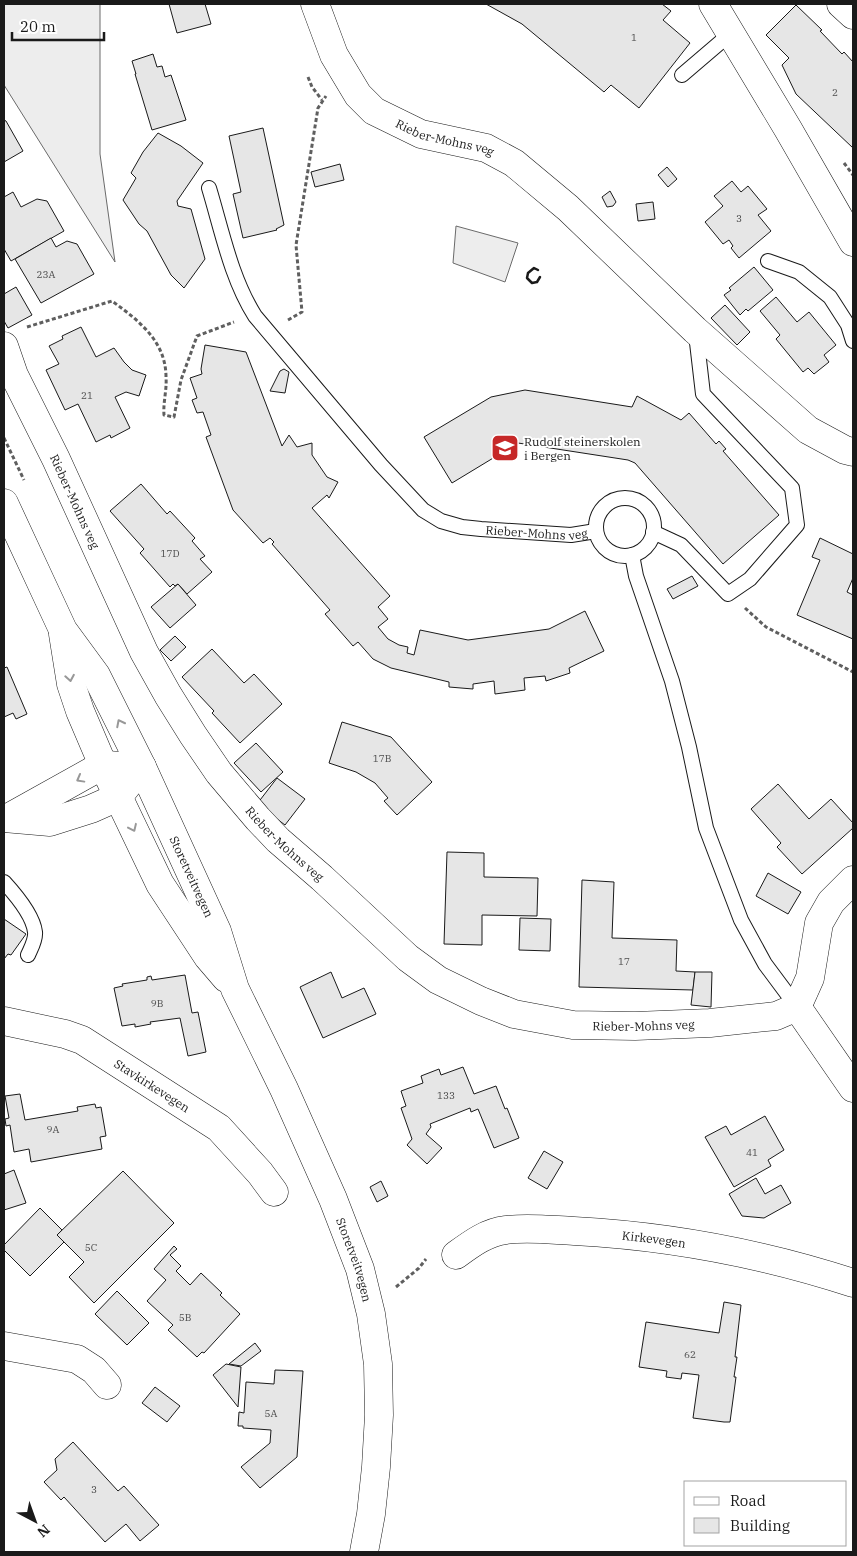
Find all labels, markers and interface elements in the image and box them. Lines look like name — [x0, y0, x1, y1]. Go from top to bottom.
scale bar — [12, 10, 105, 42]
text: 20 m — [20, 17, 56, 36]
house number: 1 — [631, 31, 637, 44]
house number: 2 — [832, 86, 838, 99]
street label: Rieber-Mohns veg — [393, 115, 498, 159]
house number: 3 — [736, 212, 742, 225]
house number: 23A — [37, 268, 56, 281]
house number: 21 — [81, 389, 93, 402]
school or university icon: Rudolf steinerskolen i Bergen — [490, 433, 520, 463]
place label: Rudolf steinerskolen i Bergen — [524, 434, 641, 463]
street label: Rieber-Mohns veg — [47, 451, 103, 551]
street label: Rieber-Mohns veg — [485, 522, 589, 543]
house number: 17D — [160, 547, 180, 560]
one-way arrow — [65, 674, 75, 682]
one-way arrow — [116, 719, 126, 728]
house number: 17B — [373, 752, 392, 765]
one-way arrow — [76, 772, 85, 782]
street label: Rieber-Mohns veg — [243, 803, 328, 884]
one-way arrow — [127, 823, 137, 832]
street label: Storetveitvegen — [167, 833, 217, 920]
house number: 17 — [618, 955, 630, 968]
house number: 9B — [151, 997, 164, 1010]
street label: Rieber-Mohns veg — [592, 1016, 695, 1034]
street label: Stavkirkevegen — [112, 1055, 193, 1115]
house number: 133 — [437, 1089, 455, 1102]
house number: 9A — [47, 1123, 60, 1136]
house number: 41 — [746, 1146, 758, 1159]
street label: Storetveitvegen — [333, 1215, 375, 1304]
street label: Kirkevegen — [621, 1227, 687, 1250]
house number: 5C — [85, 1241, 97, 1254]
house number: 5B — [179, 1311, 192, 1324]
house number: 62 — [684, 1348, 696, 1361]
house number: 5A — [265, 1407, 278, 1420]
legend — [684, 1481, 847, 1546]
house number: 3 — [91, 1483, 97, 1496]
text: Road — [730, 1491, 766, 1510]
north arrow — [10, 1496, 60, 1546]
text: Building — [730, 1516, 790, 1535]
text: N — [33, 1520, 54, 1541]

